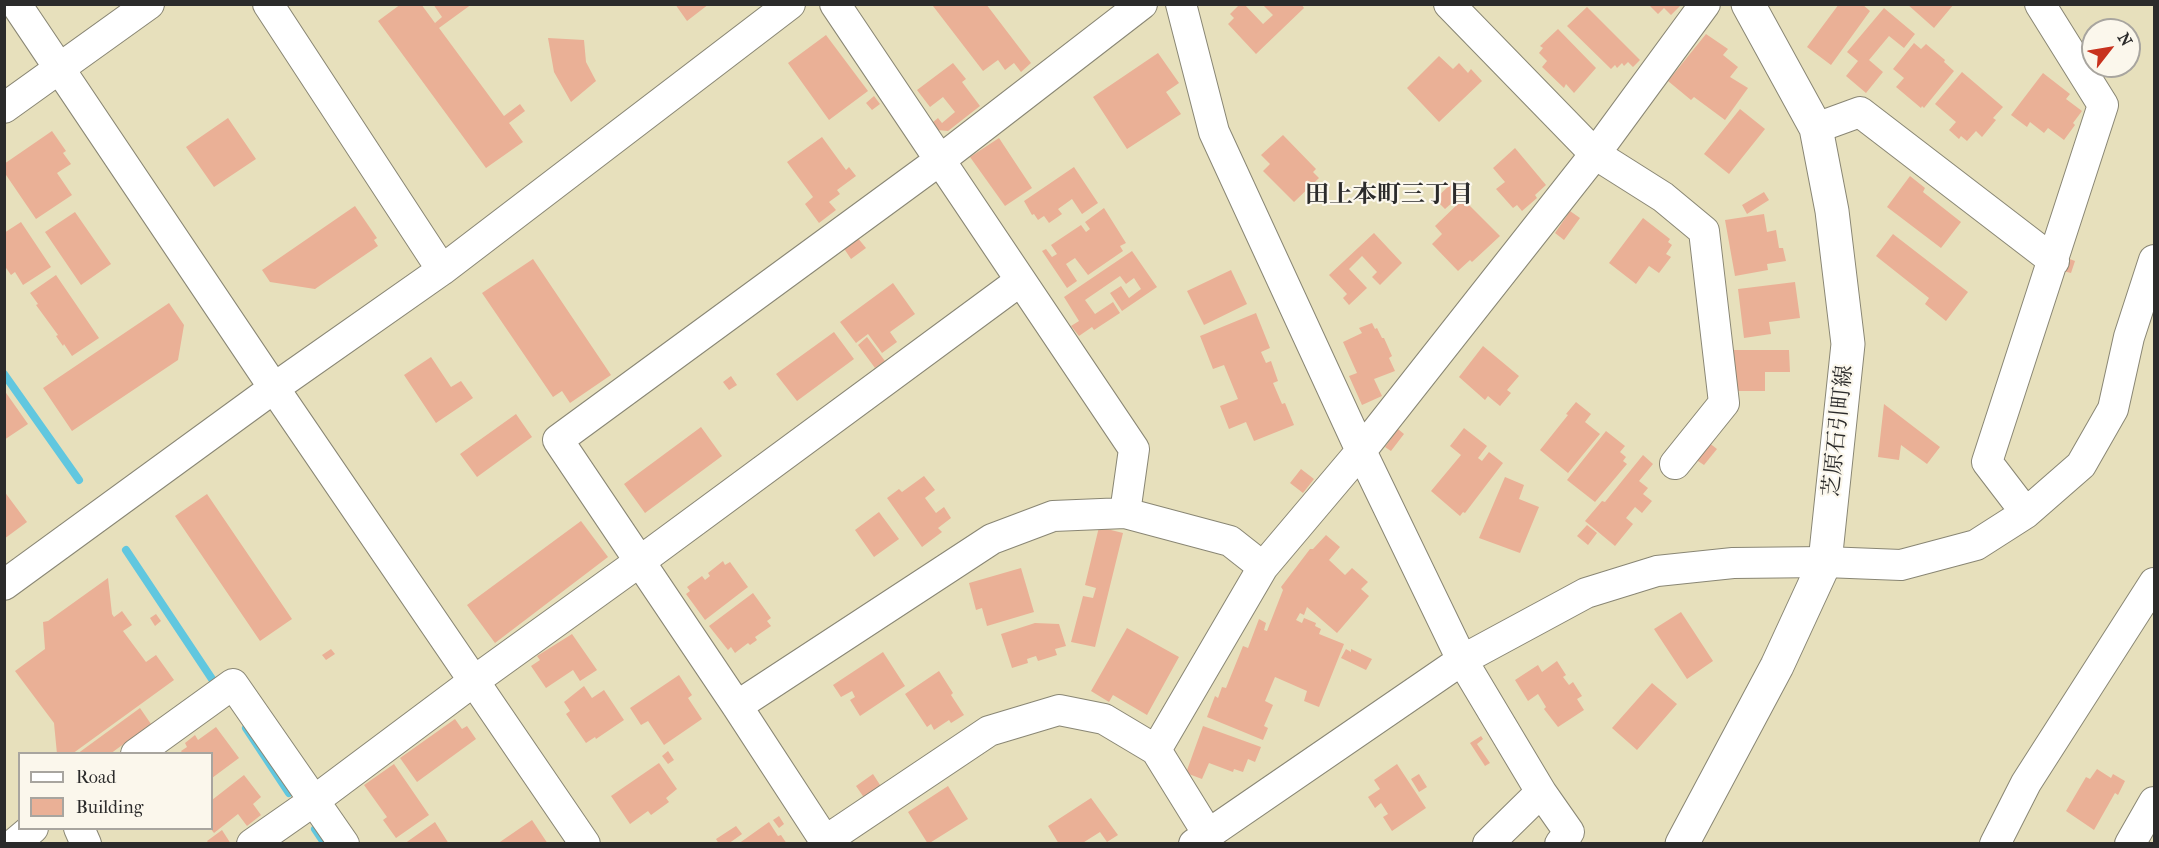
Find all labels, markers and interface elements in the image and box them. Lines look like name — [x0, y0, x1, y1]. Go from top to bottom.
north arrow — [2081, 18, 2141, 78]
text: N — [2114, 29, 2136, 50]
district label: 田上本町三丁目 — [1305, 182, 1473, 210]
street label: 芝原石引町線 — [1819, 364, 1859, 498]
legend — [18, 752, 213, 830]
text: Road — [76, 767, 116, 788]
text: Building — [76, 797, 143, 818]

